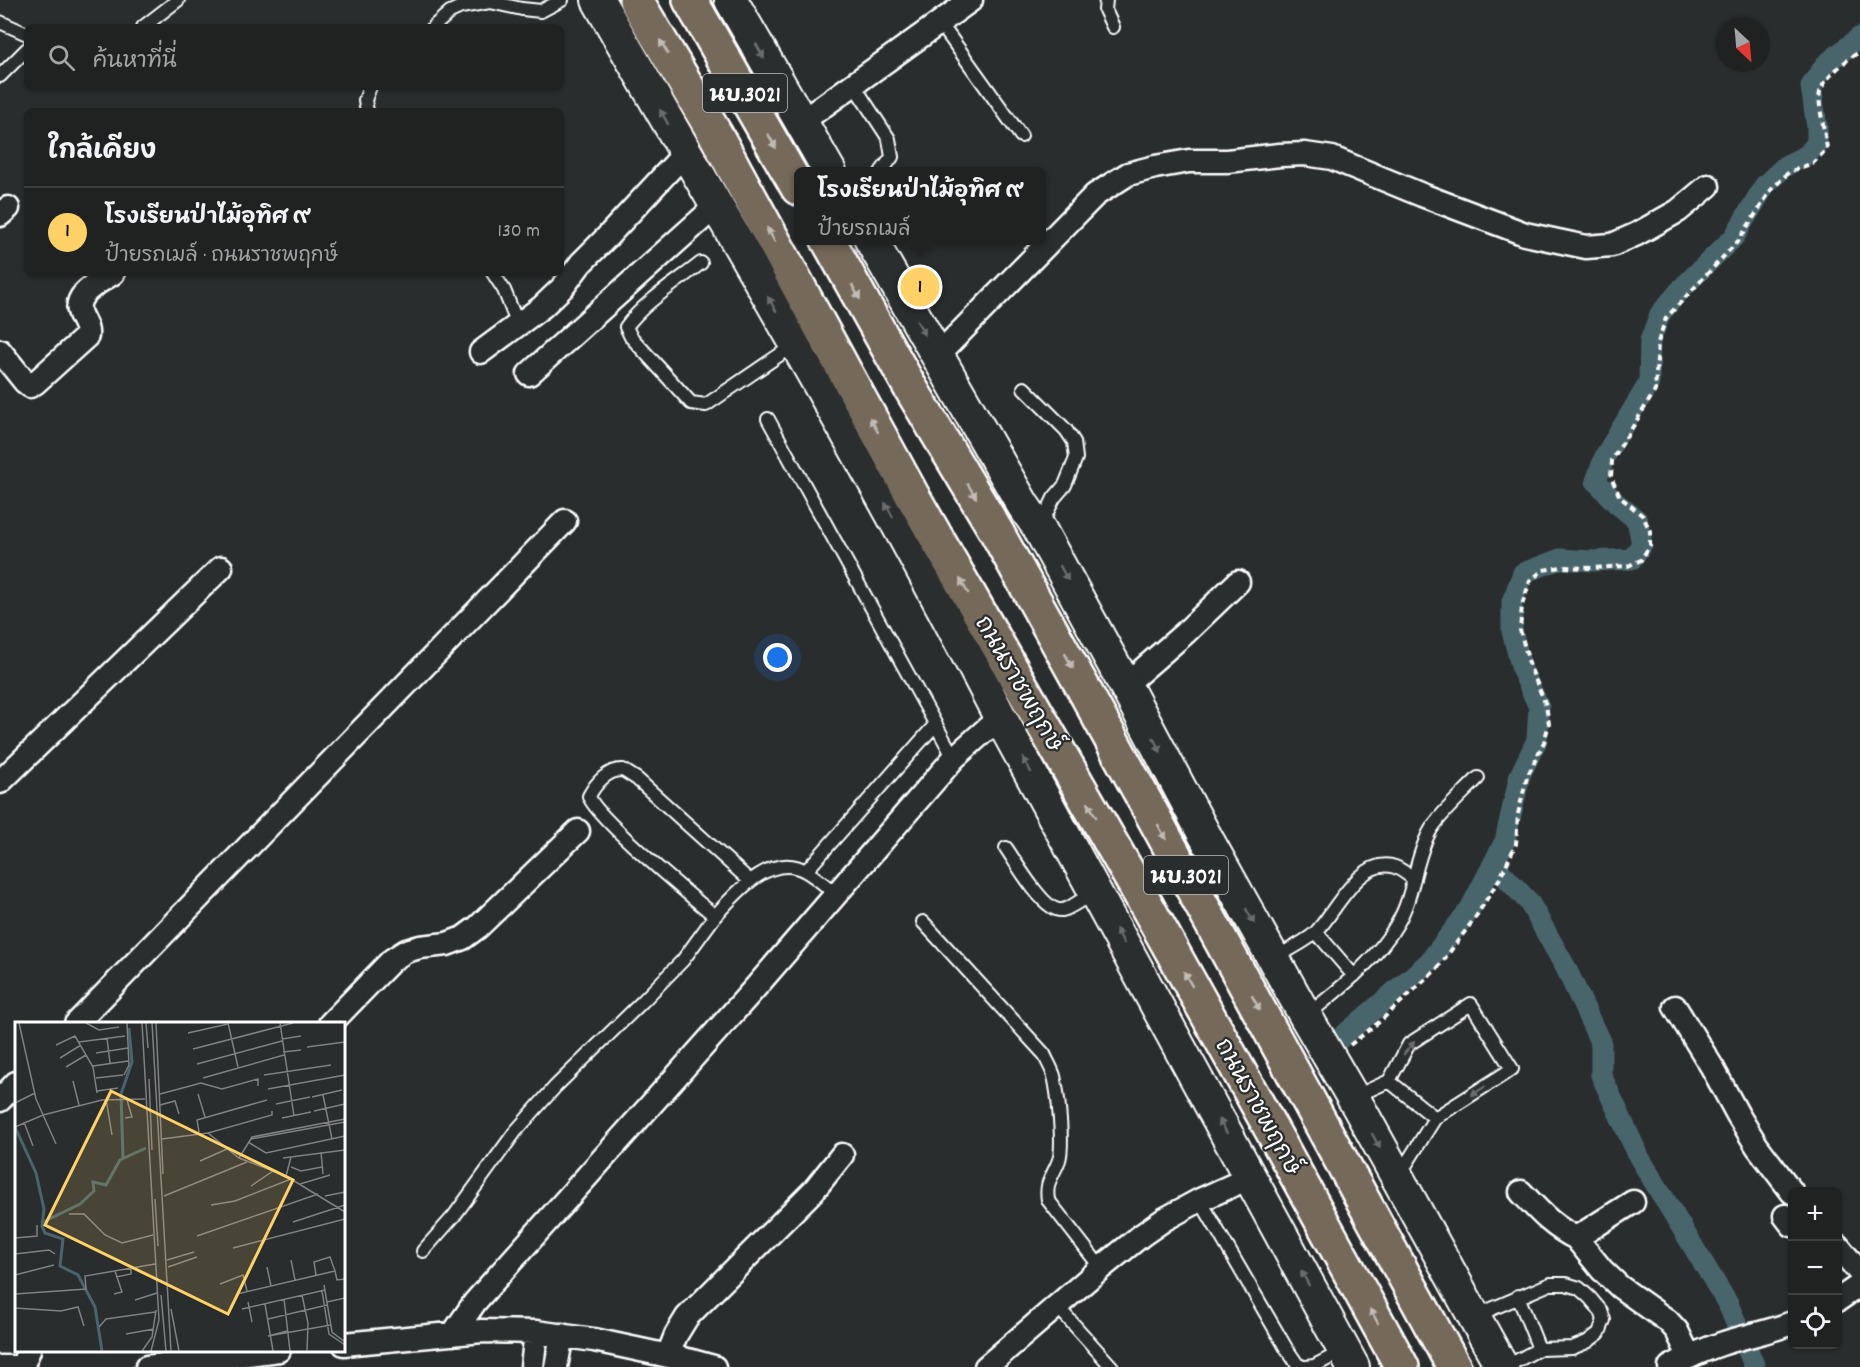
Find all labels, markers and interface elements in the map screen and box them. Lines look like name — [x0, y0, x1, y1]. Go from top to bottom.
north arrow — [1716, 18, 1770, 72]
search box — [24, 24, 564, 90]
one-way arrow — [659, 39, 670, 55]
icon: search — [45, 41, 78, 74]
one-way arrow — [754, 43, 765, 59]
text: ค้นหาที่นี่ — [93, 47, 177, 78]
road number: นบ.3021 — [703, 74, 787, 112]
one-way arrow — [659, 109, 670, 125]
one-way arrow — [767, 133, 777, 150]
text: ใกล้เคียง — [48, 134, 156, 171]
popup — [794, 167, 1046, 245]
text: โรงเรียนป่าไม้อุทิศ ๙ — [818, 177, 1022, 208]
text: โรงเรียนป่าไม้อุทิศ ๙ — [105, 203, 309, 234]
text: ป้ายรถเมล์ — [818, 217, 910, 245]
text: 1 — [65, 218, 70, 246]
text: 130 m — [498, 218, 540, 246]
one-way arrow — [766, 226, 776, 243]
text: ป้ายรถเมล์ · ถนนราชพฤกษ์ — [105, 243, 338, 271]
pin: 1 — [900, 264, 940, 310]
one-way arrow — [851, 283, 861, 300]
one-way arrow — [767, 296, 778, 312]
one-way arrow — [916, 320, 926, 337]
one-way arrow — [869, 416, 879, 433]
one-way arrow — [967, 483, 978, 499]
one-way arrow — [884, 501, 894, 518]
one-way arrow — [1059, 565, 1069, 582]
one-way arrow — [960, 577, 970, 594]
street label: ถนนราชพฤกษ์ — [965, 609, 1072, 760]
your location — [763, 643, 792, 672]
one-way arrow — [1064, 653, 1074, 670]
one-way arrow — [1152, 736, 1161, 753]
one-way arrow — [1022, 756, 1032, 773]
one-way arrow — [1087, 801, 1097, 818]
one-way arrow — [1157, 824, 1167, 841]
road number: นบ.3021 — [1144, 856, 1228, 894]
one-way arrow — [1245, 908, 1255, 925]
one-way arrow — [1115, 927, 1125, 944]
one-way arrow — [1183, 971, 1193, 988]
one-way arrow — [1251, 995, 1261, 1012]
inset map — [15, 1022, 345, 1352]
street label: ถนนราชพฤกษ์ — [1205, 1032, 1310, 1183]
one-way arrow — [1403, 1040, 1416, 1055]
one-way arrow — [1470, 1085, 1486, 1096]
one-way arrow — [1218, 1117, 1228, 1134]
one-way arrow — [1371, 1133, 1381, 1150]
map controls — [1788, 1187, 1842, 1349]
button: + — [1788, 1187, 1842, 1241]
button: − — [1788, 1241, 1842, 1295]
one-way arrow — [1300, 1270, 1310, 1287]
button: locate — [1788, 1295, 1842, 1349]
one-way arrow — [1369, 1307, 1379, 1324]

